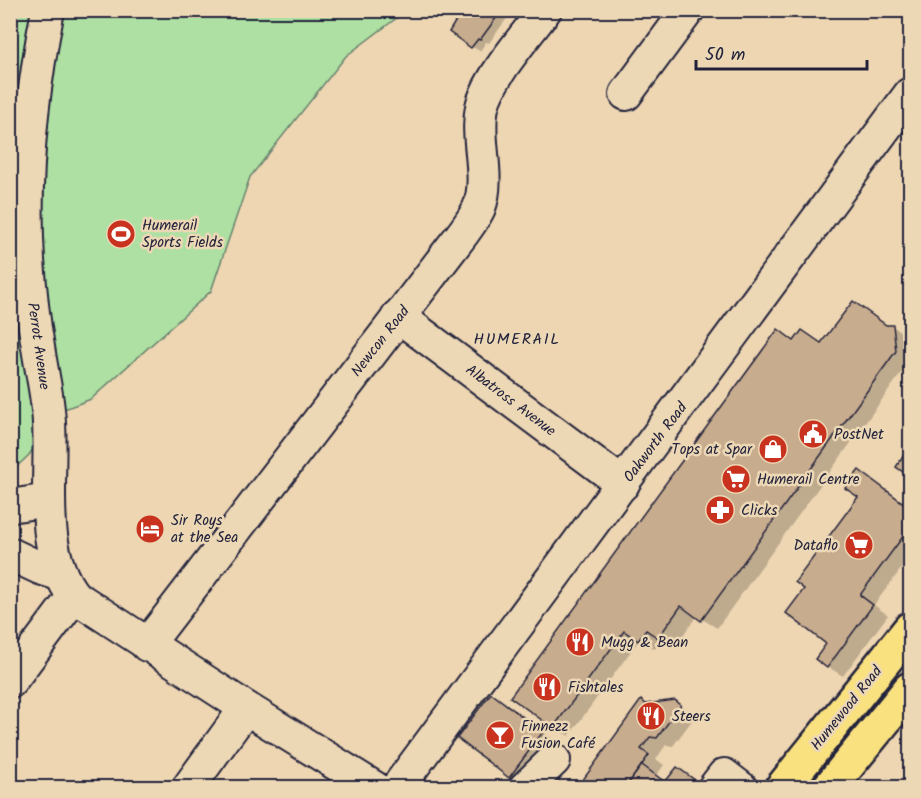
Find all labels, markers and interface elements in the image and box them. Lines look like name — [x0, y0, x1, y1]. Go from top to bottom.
scale bar — [696, 33, 867, 71]
text: 50 m — [705, 41, 745, 70]
place label: Humerail Sports Fields — [142, 214, 223, 255]
sports icon: Humerail Sports Fields — [105, 218, 137, 250]
street label: Perrot Avenue — [20, 301, 56, 391]
street label: Newcon Road — [345, 301, 417, 382]
district label: HUMERAIL — [473, 327, 561, 352]
street label: Albatross Avenue — [460, 359, 561, 443]
street label: Oakworth Road — [618, 397, 694, 488]
public building icon: PostNet — [797, 418, 829, 450]
place label: PostNet — [834, 423, 884, 447]
shop icon: Tops at Spar — [757, 433, 789, 465]
place label: Tops at Spar — [672, 438, 753, 462]
supermarket icon: Humerail Centre — [720, 463, 752, 495]
place label: Humerail Centre — [757, 468, 860, 492]
pharmacy icon: Clicks — [704, 494, 736, 526]
place label: Clicks — [741, 499, 778, 523]
place label: Sir Roys at the Sea — [171, 509, 238, 550]
hotel icon: Sir Roys at the Sea — [134, 513, 166, 545]
supermarket icon: Dataflo — [843, 529, 875, 561]
place label: Dataflo — [794, 534, 838, 558]
restaurant icon: Mugg & Bean — [564, 626, 596, 658]
place label: Mugg & Bean — [601, 631, 688, 655]
street label: Humewood Road — [805, 661, 889, 756]
restaurant icon: Fishtales — [531, 671, 563, 703]
place label: Fishtales — [568, 676, 624, 700]
restaurant icon: Steers — [635, 700, 667, 732]
place label: Steers — [672, 705, 711, 729]
place label: Finnezz Fusion Café — [521, 715, 596, 756]
bar icon: Finnezz Fusion Café — [484, 719, 516, 751]

